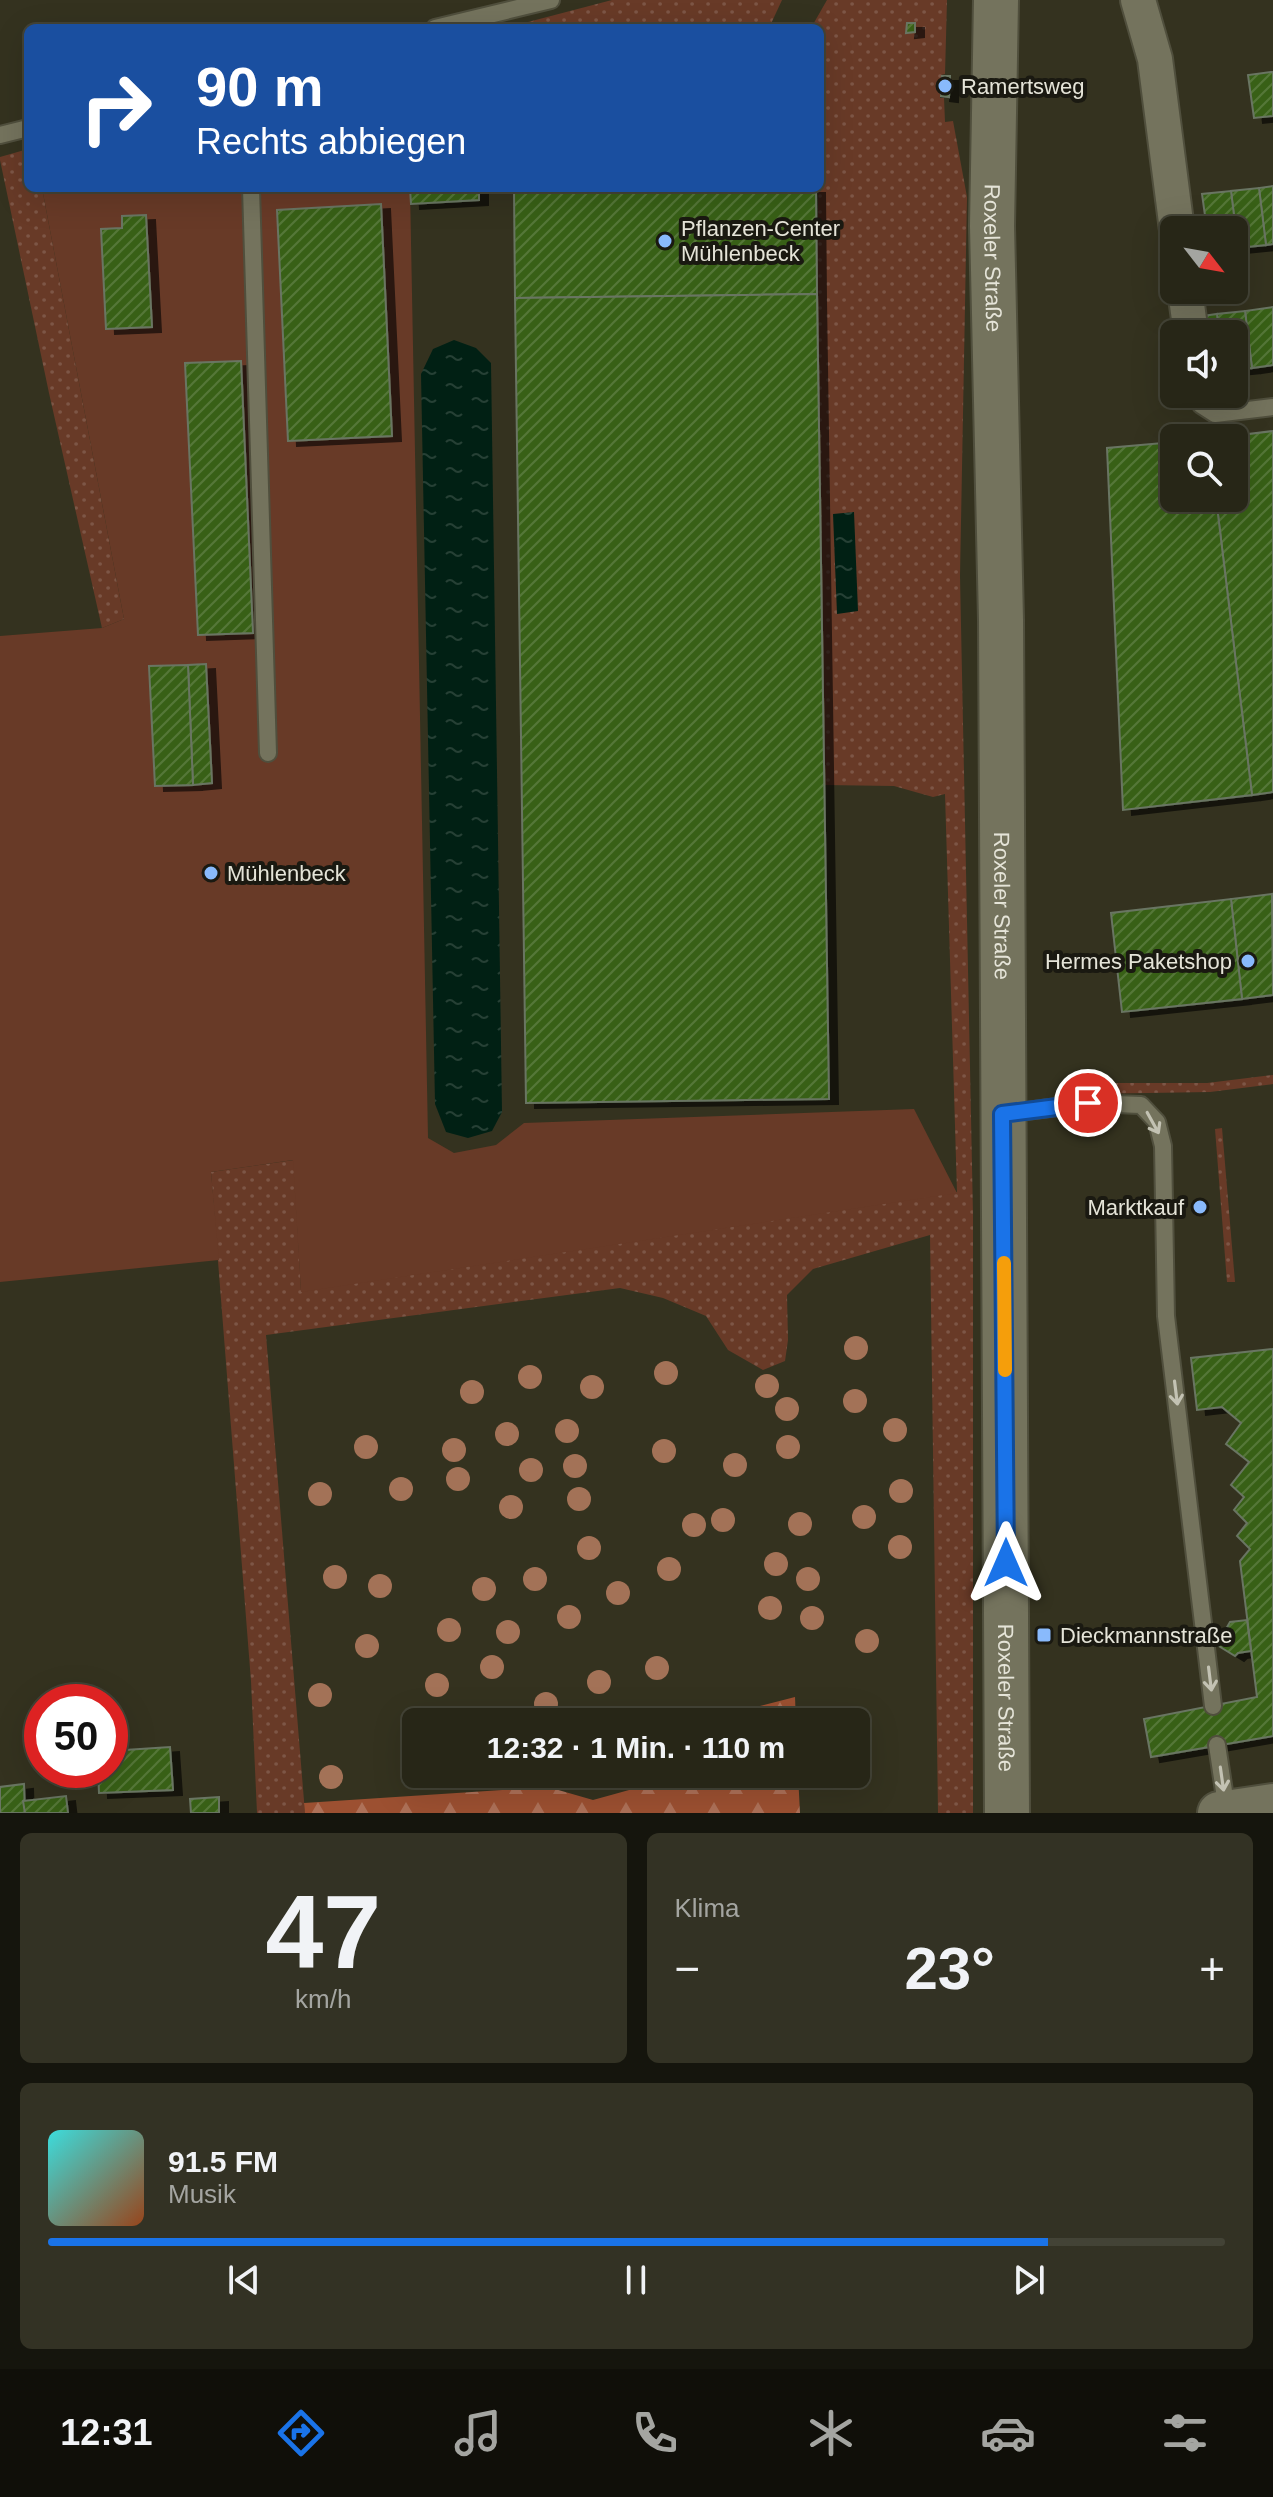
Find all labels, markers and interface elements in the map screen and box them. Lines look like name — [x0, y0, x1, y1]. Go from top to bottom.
text: 90 m — [196, 55, 324, 118]
icon: right — [64, 56, 168, 160]
place label: Ramertsweg — [961, 74, 1084, 99]
marker: Ramertsweg — [936, 77, 954, 95]
text: Rechts abbiegen — [196, 121, 466, 162]
street label: Roxeler Straße — [979, 184, 1006, 332]
place label: Pflanzen-Center Mühlenbeck — [681, 216, 840, 266]
north arrow — [1160, 216, 1248, 304]
map controls — [1160, 216, 1248, 512]
marker: Pflanzen-Center Mühlenbeck — [656, 232, 674, 250]
button: sound — [1160, 320, 1248, 408]
button: search — [1160, 424, 1248, 512]
street label: Roxeler Straße — [989, 832, 1015, 980]
place label: Mühlenbeck — [227, 861, 347, 886]
marker: Mühlenbeck — [202, 864, 220, 882]
place label: Hermes Paketshop — [1045, 949, 1232, 974]
marker: Hermes Paketshop — [1239, 952, 1257, 970]
pin — [1054, 1069, 1122, 1137]
icon: arrive — [1066, 1081, 1110, 1125]
one-way arrow — [1146, 1111, 1162, 1135]
place label: Marktkauf — [1087, 1195, 1185, 1220]
marker: Marktkauf — [1191, 1198, 1209, 1216]
one-way arrow — [1168, 1380, 1183, 1406]
position arrow — [964, 1521, 1048, 1605]
place label: Dieckmannstraße — [1060, 1623, 1232, 1648]
street label: Roxeler Straße — [993, 1624, 1019, 1772]
marker: Dieckmannstraße — [1035, 1626, 1053, 1644]
one-way arrow — [1202, 1666, 1217, 1692]
speed limit sign: 50 — [24, 1684, 128, 1788]
text: 12:32 · 1 Min. · 110 m — [487, 1731, 785, 1764]
one-way arrow — [1215, 1765, 1230, 1791]
text: 47 — [265, 1874, 381, 1990]
text: Klima — [675, 1893, 740, 1923]
text: 23° — [904, 1935, 995, 2002]
text: − — [675, 1944, 700, 1993]
text: + — [1199, 1944, 1225, 1993]
text: km/h — [295, 1984, 351, 2014]
text: 91.5 FM — [168, 2145, 278, 2178]
text: Musik — [168, 2179, 236, 2209]
icon: previous — [222, 2258, 266, 2302]
icon: pause — [614, 2258, 658, 2302]
icon: next — [1007, 2258, 1051, 2302]
icon: directions — [273, 2405, 329, 2461]
icon: music — [450, 2405, 506, 2461]
icon: phone — [627, 2405, 683, 2461]
icon: climate — [803, 2405, 859, 2461]
icon: car — [980, 2405, 1036, 2461]
icon: filters — [1157, 2405, 1213, 2461]
text: 12:31 — [60, 2412, 152, 2453]

